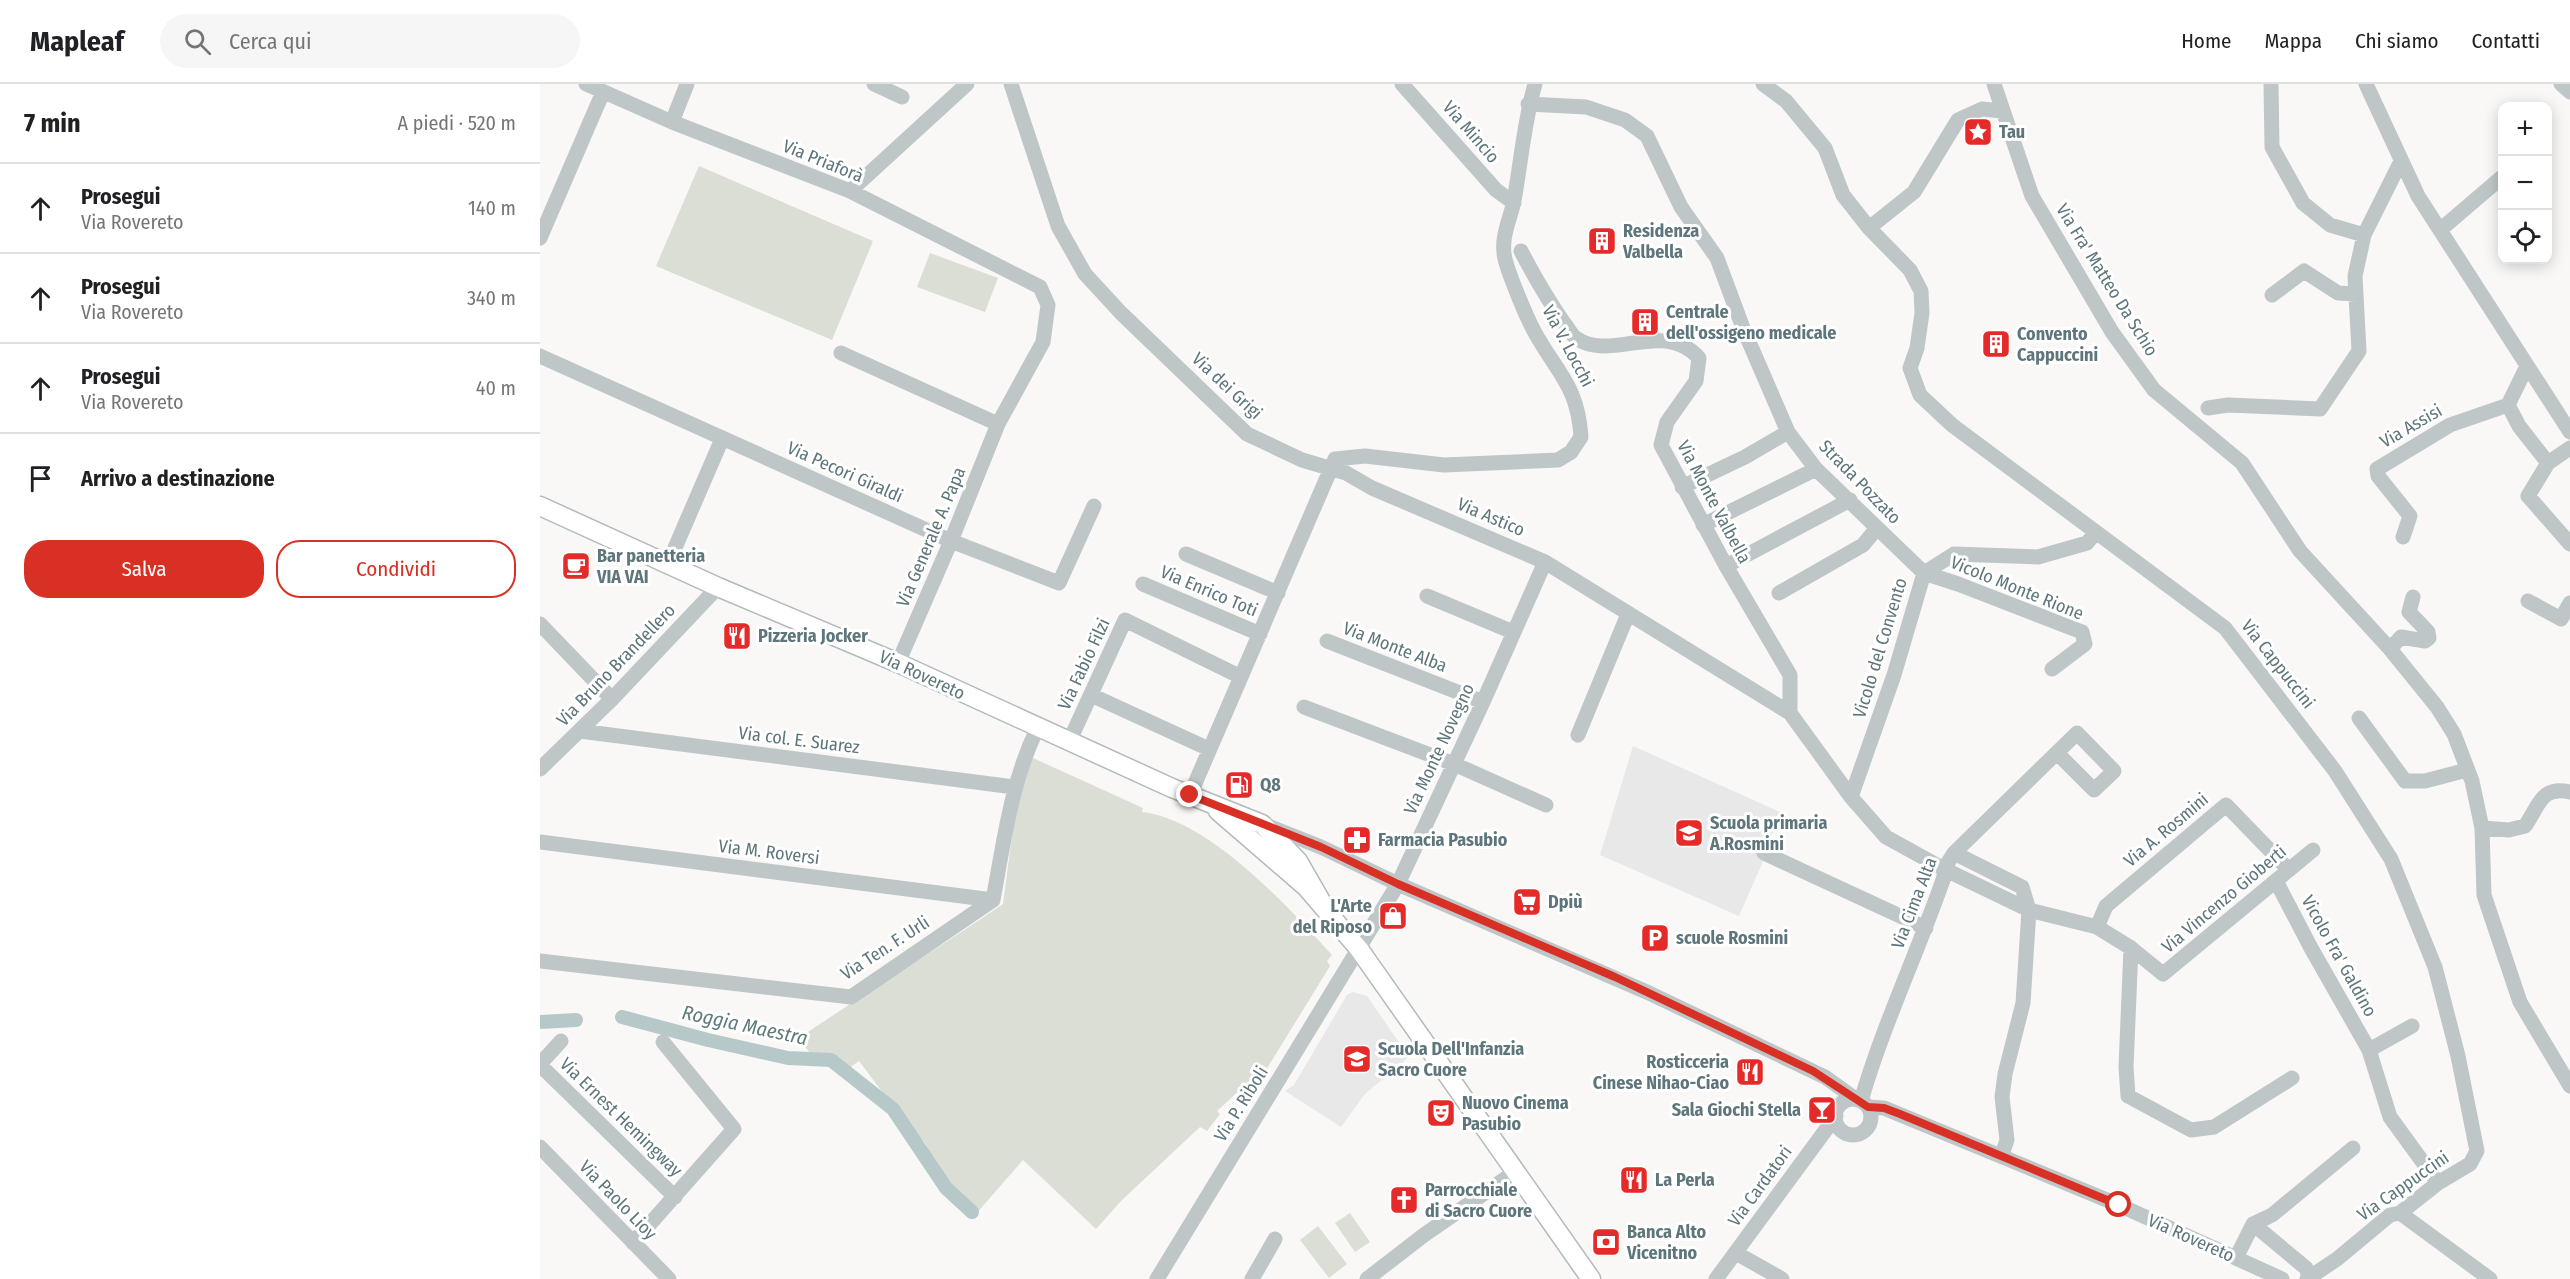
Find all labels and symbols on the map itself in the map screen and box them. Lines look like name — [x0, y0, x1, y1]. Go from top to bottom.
street label: Via Mincio — [1438, 96, 1504, 168]
place icon: Tau — [1962, 116, 1994, 148]
place label: Tau — [1999, 121, 2025, 143]
street label: Via Priaforà — [780, 135, 867, 187]
street label: Via Fra' Matteo Da Schio — [2051, 200, 2163, 360]
place label: Residenza Valbella — [1622, 220, 1699, 263]
building icon: Residenza Valbella — [1586, 225, 1618, 257]
street label: Via V. Locchi — [1537, 301, 1599, 391]
place label: Centrale dell'ossigeno medicale — [1666, 301, 1836, 344]
building icon: Centrale dell'ossigeno medicale — [1629, 306, 1661, 338]
place label: Convento Cappuccini — [2017, 323, 2098, 366]
building icon: Convento Cappuccini — [1980, 328, 2012, 360]
street label: Via dei Grigi — [1187, 348, 1267, 424]
street label: Via Assisi — [2376, 399, 2446, 453]
street label: Strada Pozzato — [1815, 435, 1905, 529]
street label: Via Pecori Giraldi — [784, 437, 906, 507]
street label: Via Monte Valbella — [1672, 437, 1756, 567]
street label: Via Generale A. Papa — [892, 464, 970, 610]
street label: Via Astico — [1454, 493, 1528, 541]
place label: Bar panetteria VIA VAI — [596, 545, 705, 588]
cafe icon: Bar panetteria VIA VAI — [560, 550, 592, 582]
street label: Vicolo Monte Rione — [1947, 551, 2087, 625]
street label: Via Enrico Toti — [1157, 561, 1261, 621]
street label: Vicolo del Convento — [1848, 575, 1912, 721]
street label: Via Bruno Brandellero — [552, 599, 680, 731]
street label: Via Fabio Filzi — [1053, 615, 1115, 713]
street label: Via Cappuccini — [2236, 615, 2320, 713]
street label: Via Monte Alba — [1340, 617, 1450, 677]
restaurant icon: Pizzeria Jocker — [721, 620, 753, 652]
place label: Pizzeria Jocker — [758, 625, 868, 647]
street label: Via Rovereto — [876, 646, 968, 704]
street label: Via Monte Novegno — [1399, 680, 1479, 818]
street label: Via col. E. Suarez — [737, 722, 861, 758]
fuel station icon: Q8 — [1223, 769, 1255, 801]
place label: Q8 — [1260, 774, 1281, 796]
route end — [1176, 781, 1202, 807]
street label: Via A. Rosmini — [2119, 788, 2213, 872]
place label: Scuola primaria A.Rosmini — [1709, 812, 1827, 855]
school or university icon: Scuola primaria A.Rosmini — [1673, 817, 1705, 849]
pharmacy icon: Farmacia Pasubio — [1341, 824, 1373, 856]
place label: Farmacia Pasubio — [1378, 829, 1508, 851]
street label: Via M. Roversi — [717, 835, 821, 869]
street label: Via Vincenzo Gioberti — [2157, 840, 2291, 958]
street label: Via Cima Alta — [1887, 854, 1942, 952]
supermarket icon: Dpiù — [1511, 886, 1543, 918]
place label: Dpiù — [1548, 891, 1583, 913]
street label: Vicolo Fra' Galdino — [2297, 892, 2381, 1020]
place label: L'Arte del Riposo — [1293, 895, 1372, 938]
shop icon: L'Arte del Riposo — [1377, 900, 1409, 932]
street label: Via Ten. F. Urli — [837, 911, 933, 985]
parking icon: scuole Rosmini — [1639, 922, 1671, 954]
place label: scuole Rosmini — [1676, 927, 1788, 949]
water label: Roggia Maestra — [680, 1000, 810, 1050]
place label: Scuola Dell'Infanzia Sacro Cuore — [1378, 1038, 1524, 1081]
school or university icon: Scuola Dell'Infanzia Sacro Cuore — [1341, 1043, 1373, 1075]
place label: Rosticceria Cinese Nihao-Ciao — [1593, 1051, 1729, 1094]
street label: Via Ernest Hemingway — [555, 1053, 687, 1181]
restaurant icon: Rosticceria Cinese Nihao-Ciao — [1734, 1056, 1766, 1088]
street label: Via P. Riboli — [1209, 1062, 1273, 1146]
place label: Nuovo Cinema Pasubio — [1462, 1092, 1569, 1135]
bar icon: Sala Giochi Stella — [1806, 1094, 1838, 1126]
theatre icon: Nuovo Cinema Pasubio — [1425, 1097, 1457, 1129]
place label: Sala Giochi Stella — [1672, 1099, 1801, 1121]
street label: Via Cardatori — [1723, 1141, 1797, 1231]
street label: Via Cappuccini — [2353, 1146, 2453, 1226]
street label: Via Paolo Lioy — [575, 1156, 661, 1244]
restaurant icon: La Perla — [1618, 1164, 1650, 1196]
place label: La Perla — [1655, 1169, 1715, 1191]
place label: Parrocchiale di Sacro Cuore — [1425, 1179, 1532, 1222]
church icon: Parrocchiale di Sacro Cuore — [1388, 1184, 1420, 1216]
route start — [2105, 1191, 2131, 1217]
street label: Via Rovereto — [2144, 1209, 2238, 1267]
place label: Banca Alto Vicenitno — [1626, 1221, 1706, 1264]
bank icon: Banca Alto Vicenitno — [1590, 1226, 1622, 1258]

